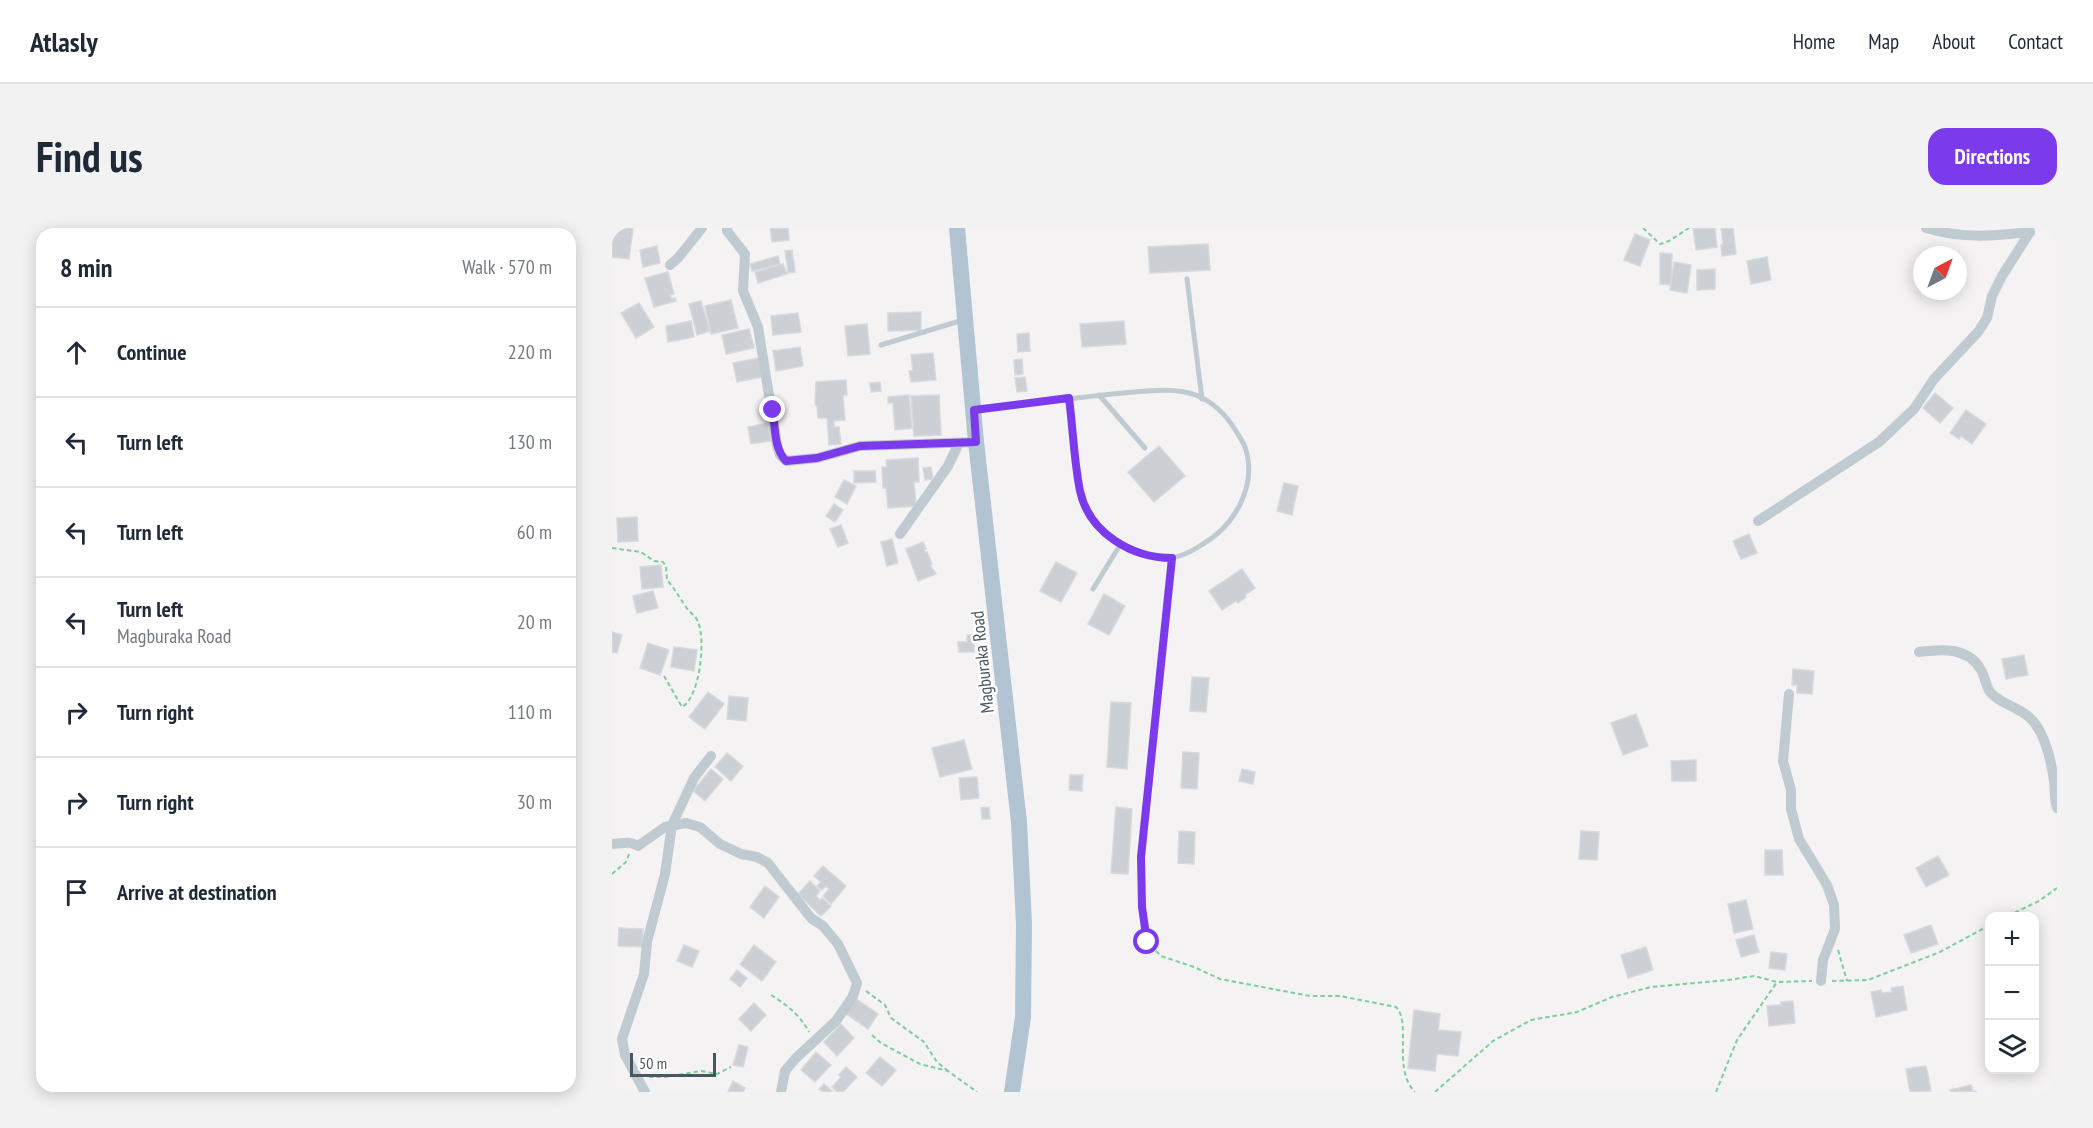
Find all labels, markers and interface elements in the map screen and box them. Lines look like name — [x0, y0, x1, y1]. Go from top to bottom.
text: Atlasly — [30, 23, 98, 60]
text: Home — [1793, 28, 1835, 55]
text: Map — [1868, 28, 1899, 55]
text: About — [1932, 28, 1975, 55]
text: Contact — [2008, 28, 2063, 55]
button: Directions — [1928, 128, 2057, 185]
text: Find us — [36, 129, 143, 184]
north arrow — [1913, 246, 1967, 300]
text: 8 min — [60, 251, 113, 284]
text: Walk · 570 m — [462, 254, 552, 280]
icon: ahead — [60, 336, 93, 369]
text: Continue — [117, 338, 187, 366]
text: 220 m — [508, 339, 552, 365]
route end — [759, 396, 785, 422]
icon: left — [60, 426, 93, 459]
text: Turn left — [117, 428, 183, 456]
text: 130 m — [508, 429, 552, 455]
icon: left — [60, 516, 93, 549]
text: Turn left — [117, 518, 183, 546]
text: 60 m — [517, 519, 552, 545]
text: Turn left — [117, 595, 183, 623]
icon: left — [60, 606, 93, 639]
text: 20 m — [517, 609, 552, 635]
street label: Magburaka Road — [965, 610, 999, 714]
text: Magburaka Road — [117, 623, 231, 649]
icon: right — [60, 696, 93, 729]
text: Turn right — [117, 698, 194, 726]
text: 110 m — [508, 699, 552, 725]
icon: right — [60, 786, 93, 819]
text: Turn right — [117, 788, 194, 816]
text: 30 m — [517, 789, 552, 815]
icon: arrive — [60, 876, 93, 909]
text: Arrive at destination — [117, 878, 277, 906]
map controls — [1985, 912, 2039, 1074]
button: + — [1985, 912, 2039, 966]
route start — [1133, 928, 1159, 954]
button: − — [1985, 966, 2039, 1020]
button: layers — [1985, 1020, 2039, 1074]
scale bar — [630, 1050, 716, 1078]
text: 50 m — [639, 1053, 667, 1073]

